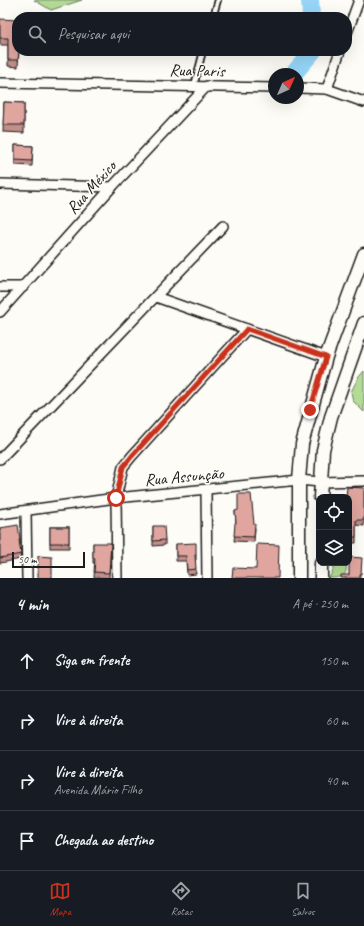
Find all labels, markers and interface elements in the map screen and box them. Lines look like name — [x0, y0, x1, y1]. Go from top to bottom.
search box — [12, 12, 352, 56]
icon: search — [26, 23, 48, 45]
text: Pesquisar aqui — [58, 25, 129, 44]
street label: Rua Paris — [169, 60, 226, 82]
north arrow — [268, 68, 304, 104]
street label: Rua México — [62, 155, 122, 218]
route end — [301, 401, 319, 419]
street label: Rua Assunção — [144, 462, 225, 490]
route start — [107, 489, 125, 507]
map controls — [316, 494, 352, 566]
button: locate — [316, 494, 352, 530]
button: layers — [316, 530, 352, 566]
scale bar — [12, 550, 85, 569]
text: 50 m — [18, 552, 37, 566]
text: 4 min — [16, 594, 49, 615]
text: A pé · 250 m — [292, 596, 348, 612]
icon: ahead — [16, 650, 38, 672]
text: Siga em frente — [54, 651, 130, 670]
text: 150 m — [320, 653, 348, 669]
icon: right — [16, 710, 38, 732]
text: Vire à direita — [54, 711, 123, 730]
text: 60 m — [326, 713, 348, 729]
text: Vire à direita — [54, 763, 123, 782]
icon: right — [16, 770, 38, 792]
text: 40 m — [326, 773, 348, 789]
text: Avenida Mário Filho — [54, 782, 142, 798]
icon: arrive — [16, 830, 38, 852]
text: Chegada ao destino — [54, 831, 153, 850]
tab: Mapa — [49, 880, 71, 918]
tab: Rotas — [170, 880, 192, 918]
tab: Salvos — [291, 880, 315, 918]

